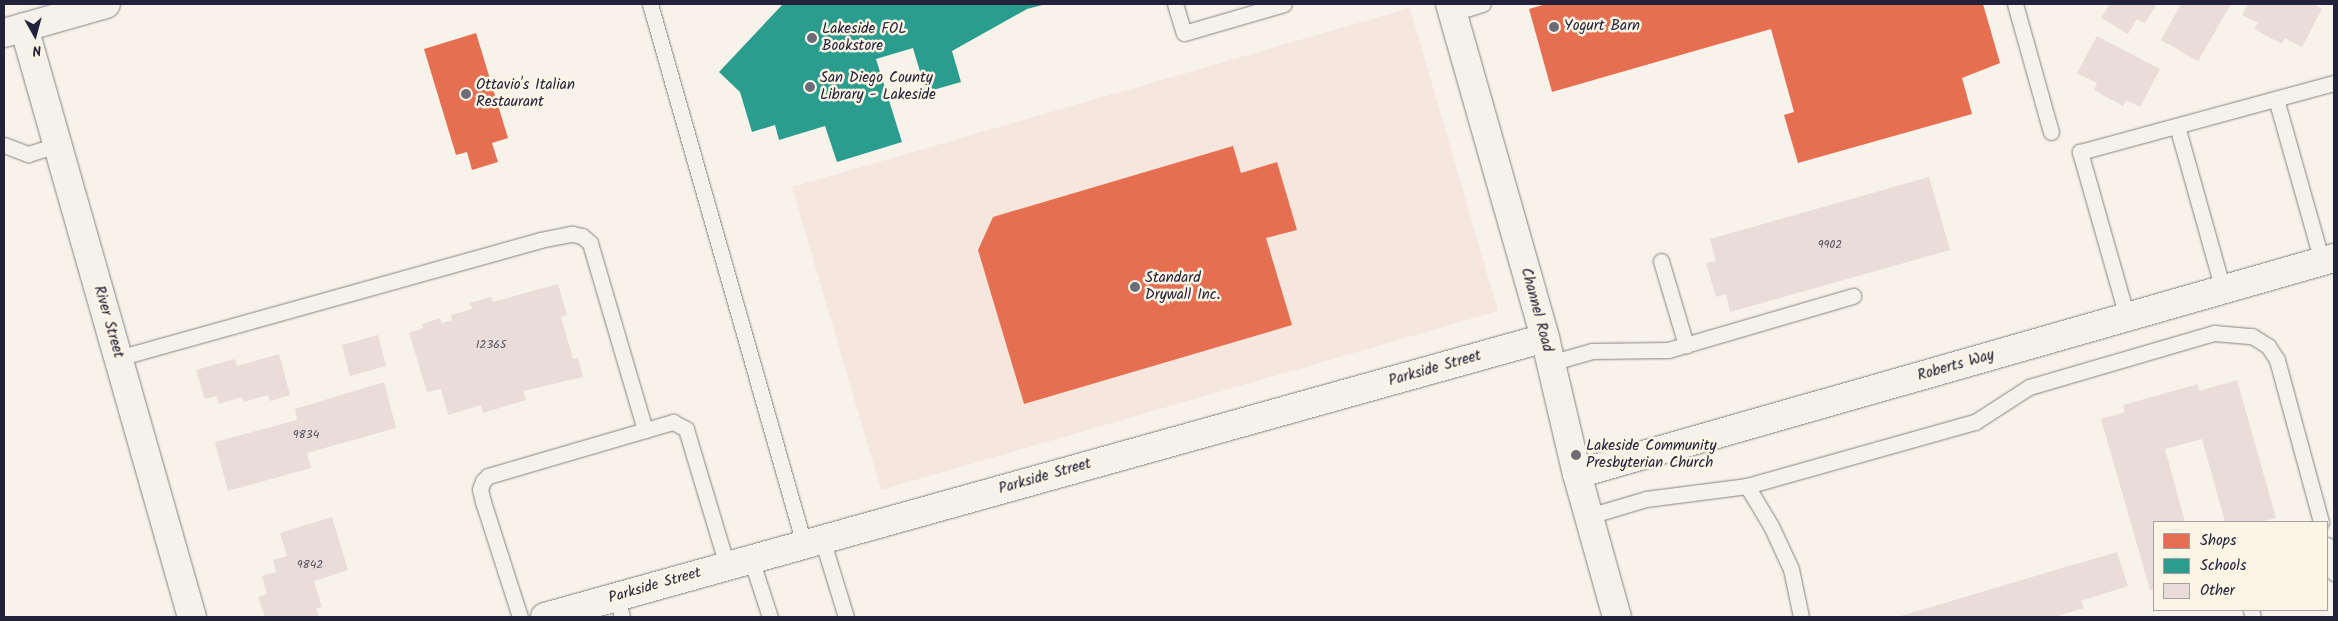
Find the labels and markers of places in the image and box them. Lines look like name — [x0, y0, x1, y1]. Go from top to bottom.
place label: Yogurt Barn — [1564, 18, 1640, 36]
place label: Lakeside FOL Bookstore — [822, 20, 906, 55]
marker: Yogurt Barn — [1548, 21, 1560, 33]
marker: Lakeside FOL Bookstore — [806, 32, 818, 44]
place label: San Diego County Library - Lakeside — [820, 69, 936, 104]
place label: Ottavio's Italian Restaurant — [476, 76, 575, 111]
marker: San Diego County Library - Lakeside — [804, 81, 816, 93]
marker: Ottavio's Italian Restaurant — [460, 88, 472, 100]
place label: Standard Drywall Inc. — [1145, 269, 1220, 304]
marker: Standard Drywall Inc. — [1129, 281, 1141, 293]
place label: Lakeside Community Presbyterian Church — [1586, 437, 1716, 472]
marker: Lakeside Community Presbyterian Church — [1570, 449, 1582, 461]

